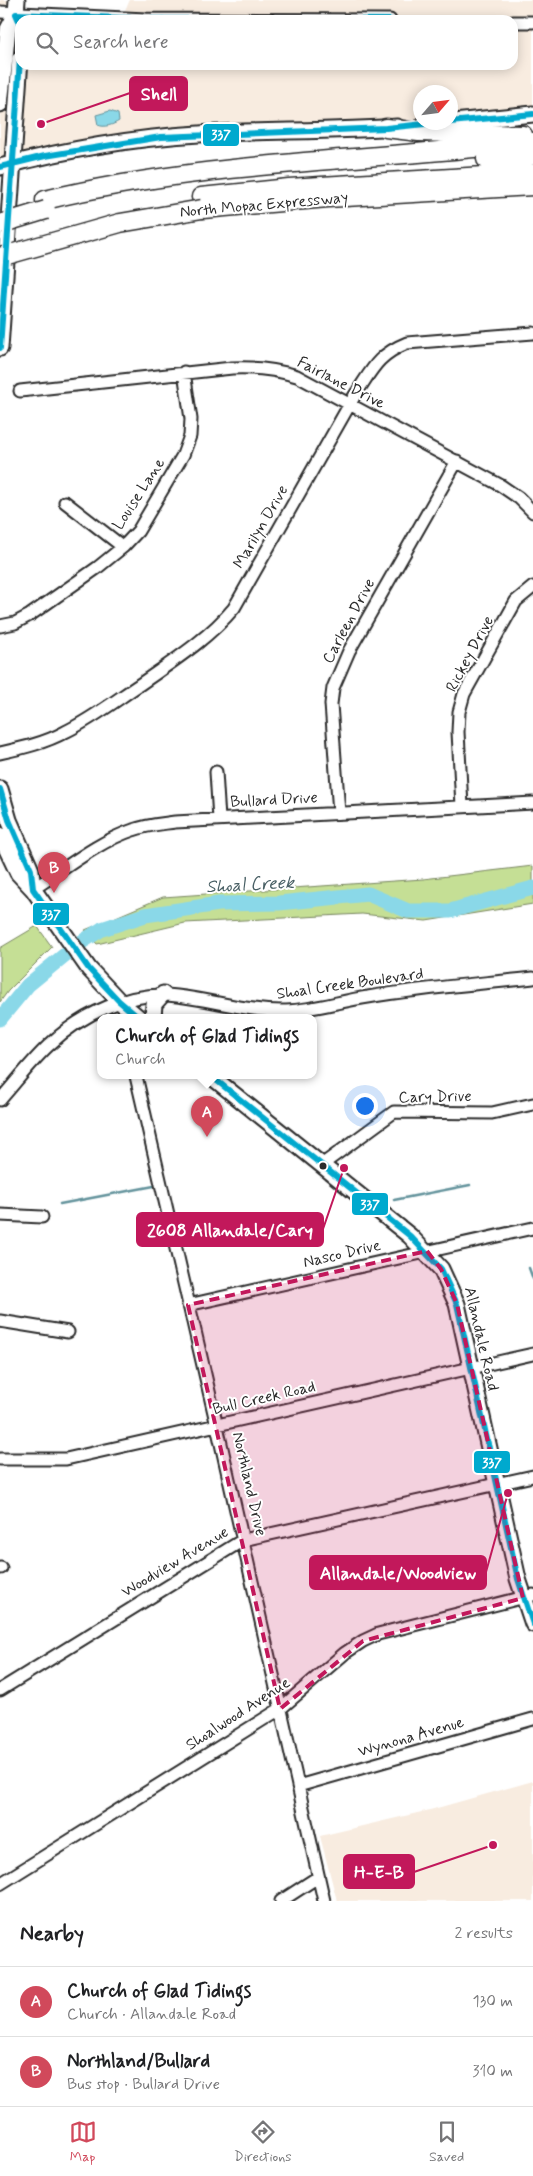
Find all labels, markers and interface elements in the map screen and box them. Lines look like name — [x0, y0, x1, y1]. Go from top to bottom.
search box — [15, 15, 518, 70]
icon: search — [33, 29, 61, 57]
text: Search here — [73, 30, 169, 55]
callout: Shell — [130, 77, 187, 110]
text: Shell — [141, 83, 177, 107]
north arrow — [413, 85, 458, 130]
line badge: 337 — [202, 123, 240, 147]
text: 337 — [211, 126, 231, 144]
street label: North Mopac Expressway — [179, 187, 349, 223]
street label: Fairlane Drive — [293, 352, 389, 414]
street label: Louise Lane — [108, 454, 170, 534]
street label: Marilyn Drive — [229, 481, 293, 573]
street label: Carleen Drive — [318, 575, 380, 667]
street label: Rickey Drive — [441, 612, 499, 696]
street label: Bullard Drive — [230, 787, 318, 813]
pin: B — [38, 852, 70, 893]
water label: Shoal Creek — [205, 871, 296, 899]
line badge: 337 — [32, 902, 70, 926]
text: 337 — [41, 906, 61, 924]
street label: Shoal Creek Boulevard — [275, 963, 425, 1005]
popup — [97, 1014, 317, 1079]
text: Church of Glad Tidings — [115, 1024, 299, 1049]
text: Church — [115, 1049, 165, 1070]
street label: Cary Drive — [398, 1086, 472, 1108]
your location — [352, 1093, 378, 1119]
pin: A — [191, 1096, 223, 1137]
unlabelled marker — [318, 1161, 328, 1171]
line badge: 337 — [351, 1192, 389, 1216]
text: 337 — [360, 1196, 380, 1214]
callout: 2608 Allandale/Cary — [137, 1213, 323, 1246]
text: 2608 Allandale/Cary — [147, 1219, 313, 1243]
street label: Nasco Drive — [301, 1235, 383, 1273]
street label: Allandale Road — [459, 1285, 503, 1393]
street label: Bull Creek Road — [211, 1376, 317, 1420]
street label: Northland Drive — [227, 1430, 271, 1538]
line badge: 337 — [473, 1450, 511, 1474]
text: 337 — [482, 1454, 502, 1472]
street label: Woodview Avenue — [117, 1522, 233, 1602]
callout: Allandale/Woodview — [310, 1556, 486, 1589]
text: Allandale/Woodview — [320, 1562, 477, 1586]
street label: Shoalwood Avenue — [182, 1672, 294, 1756]
street label: Wynona Avenue — [356, 1712, 467, 1762]
callout: H-E-B — [344, 1855, 414, 1888]
text: H-E-B — [354, 1861, 404, 1885]
text: Nearby — [20, 1920, 84, 1948]
text: 2 results — [455, 1923, 513, 1944]
text: Church of Glad Tidings — [67, 1979, 251, 2004]
text: A — [31, 1991, 41, 2012]
text: 130 m — [472, 1991, 513, 2012]
text: Church · Allandale Road — [67, 2004, 236, 2025]
text: Northland/Bullard — [67, 2049, 210, 2074]
text: B — [31, 2061, 41, 2082]
text: 310 m — [472, 2061, 513, 2082]
text: Bus stop · Bullard Drive — [67, 2074, 220, 2095]
tab: Map — [69, 2118, 97, 2166]
tab: Directions — [234, 2118, 292, 2166]
tab: Saved — [429, 2118, 464, 2166]

